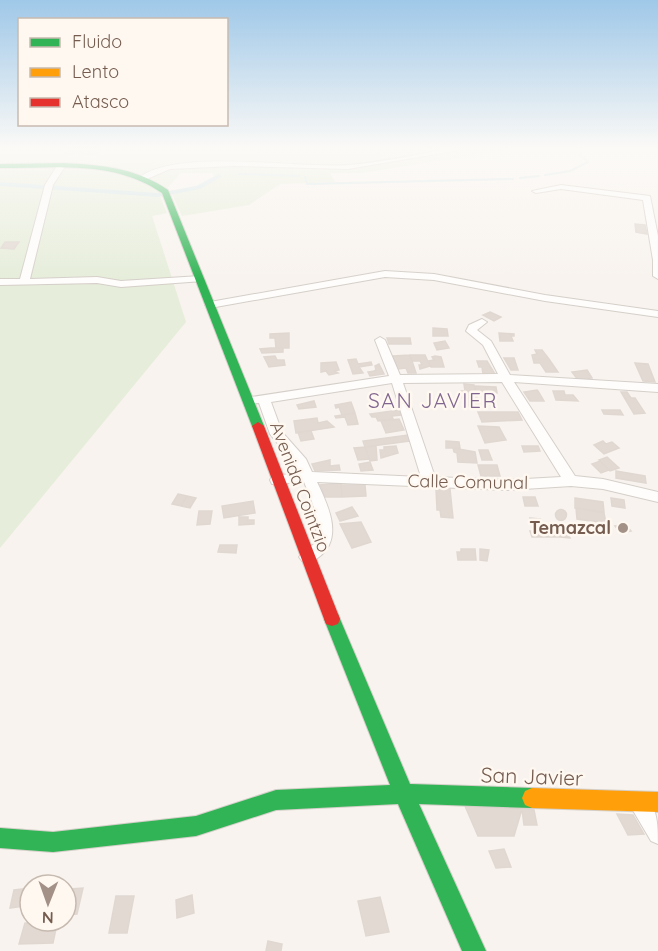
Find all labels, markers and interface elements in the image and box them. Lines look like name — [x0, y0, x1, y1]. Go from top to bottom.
legend — [18, 18, 228, 126]
text: Fluido — [72, 30, 122, 53]
text: Lento — [72, 60, 119, 83]
text: Atasco — [72, 90, 129, 113]
district label: SAN JAVIER — [368, 387, 498, 413]
street label: Avenida Cointzio — [265, 418, 336, 555]
street label: Calle Comunal — [408, 469, 528, 494]
place label: Temazcal — [529, 516, 611, 539]
marker: Temazcal — [616, 521, 630, 535]
street label: San Javier — [480, 761, 584, 791]
north arrow — [18, 873, 78, 933]
text: N — [42, 908, 54, 928]

